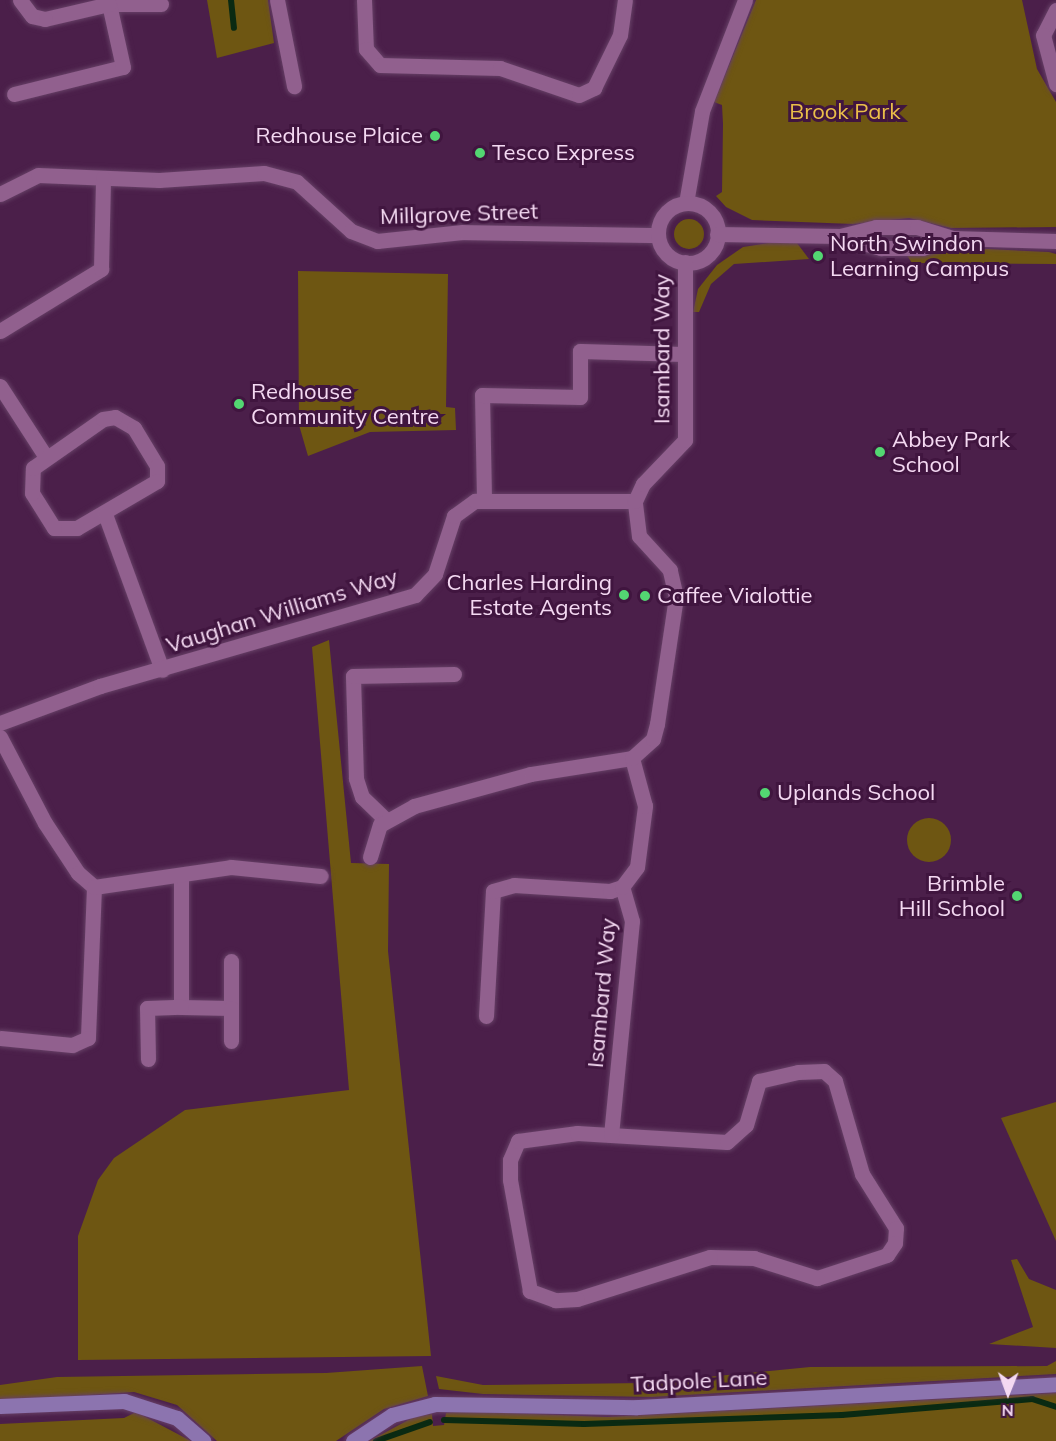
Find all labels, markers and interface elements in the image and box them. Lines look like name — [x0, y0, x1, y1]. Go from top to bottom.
park label: Brook Park — [789, 99, 901, 125]
place label: Redhouse Plaice — [255, 123, 423, 149]
marker: Redhouse Plaice — [428, 129, 442, 143]
place label: Tesco Express — [492, 140, 635, 166]
marker: Tesco Express — [473, 146, 487, 160]
street label: Millgrove Street — [380, 198, 538, 230]
place label: North Swindon Learning Campus — [830, 230, 1009, 282]
marker: North Swindon Learning Campus — [811, 249, 825, 263]
street label: Isambard Way — [649, 274, 675, 424]
place label: Redhouse Community Centre — [251, 378, 439, 430]
marker: Redhouse Community Centre — [232, 397, 246, 411]
place label: Abbey Park School — [892, 426, 1010, 478]
marker: Abbey Park School — [873, 445, 887, 459]
street label: Vaughan Williams Way — [163, 563, 401, 659]
place label: Charles Harding Estate Agents — [447, 569, 612, 620]
place label: Caffee Vialottie — [657, 583, 813, 609]
marker: Charles Harding Estate Agents — [617, 588, 631, 602]
marker: Caffee Vialottie — [638, 589, 652, 603]
place label: Uplands School — [777, 780, 935, 806]
marker: Uplands School — [758, 786, 772, 800]
place label: Brimble Hill School — [899, 870, 1005, 921]
marker: Brimble Hill School — [1010, 889, 1024, 903]
street label: Isambard Way — [582, 917, 622, 1069]
north arrow — [978, 1363, 1038, 1423]
street label: Tadpole Lane — [630, 1364, 768, 1398]
text: N — [1001, 1401, 1014, 1421]

